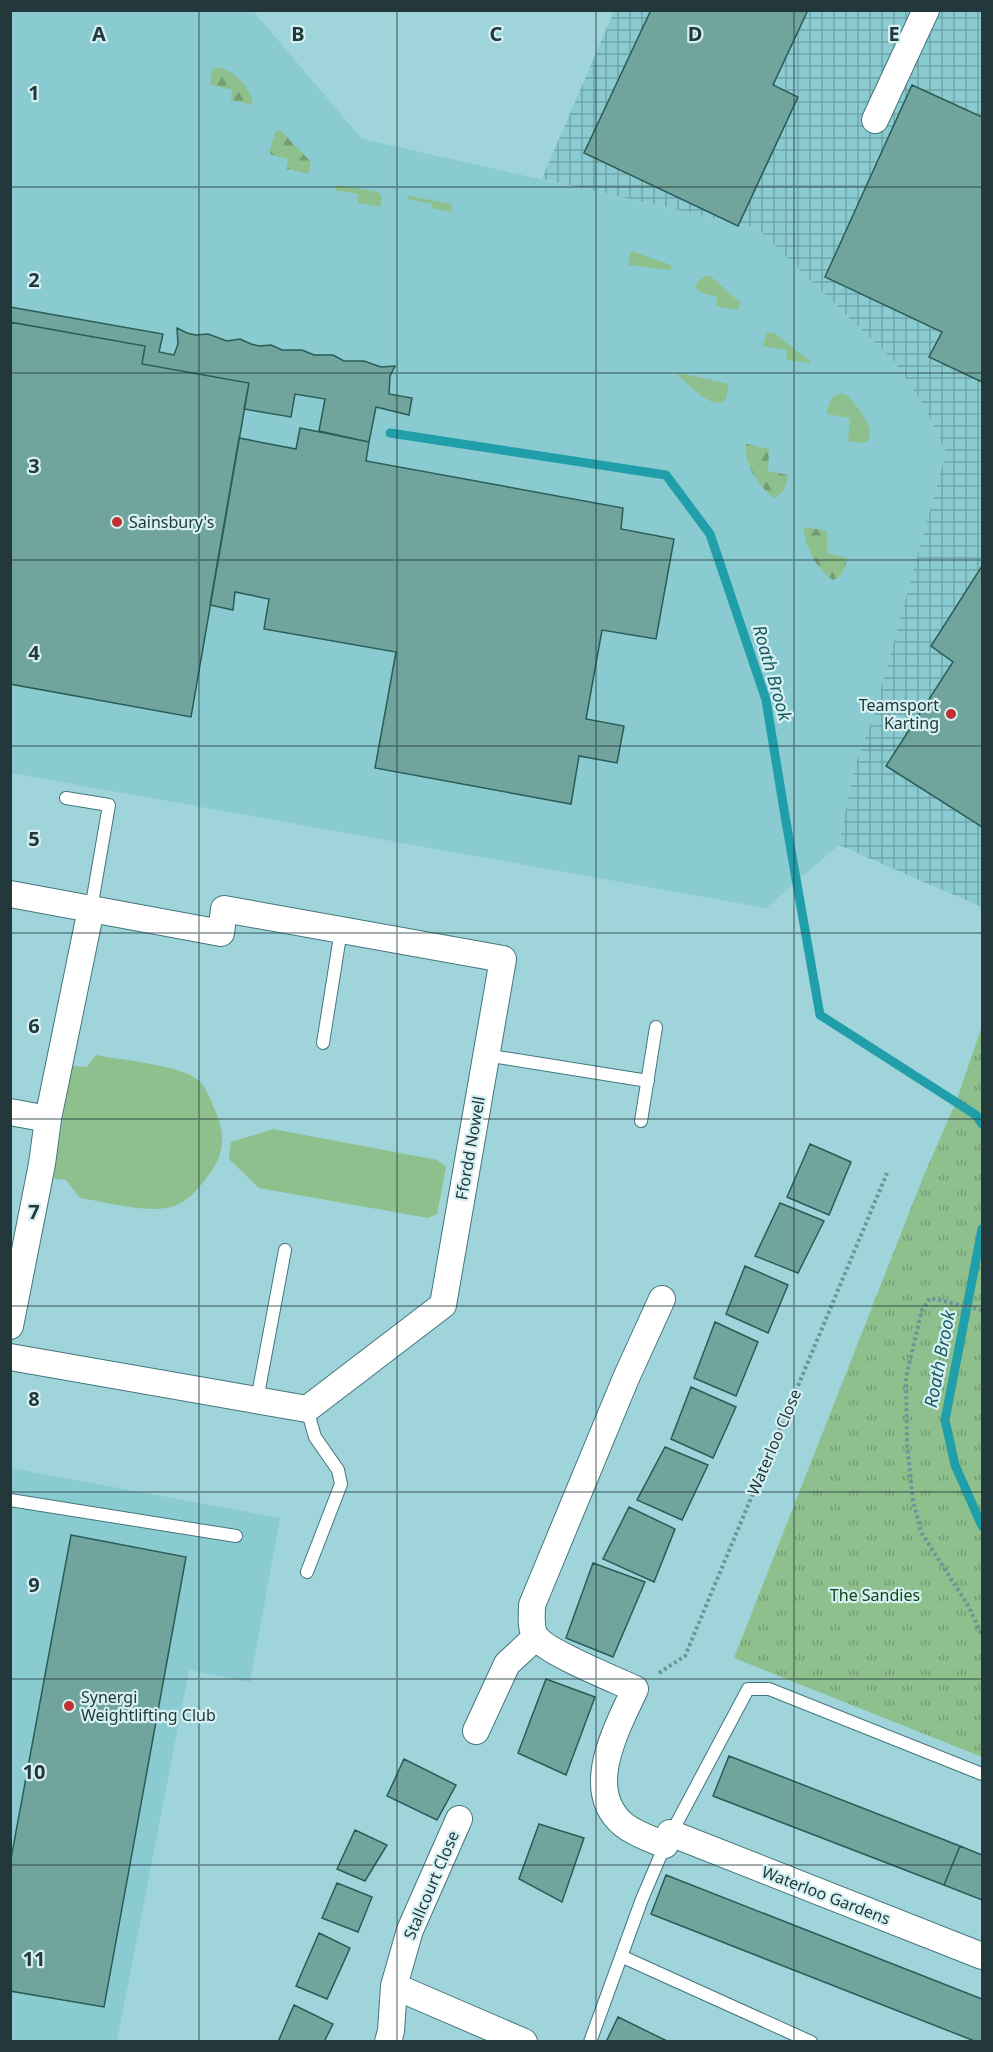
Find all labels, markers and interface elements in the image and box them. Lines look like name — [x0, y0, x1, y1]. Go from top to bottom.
text: A — [92, 20, 106, 47]
text: B — [291, 20, 305, 47]
text: C — [490, 20, 503, 47]
text: D — [688, 20, 702, 47]
text: E — [888, 20, 900, 47]
text: 1 — [28, 79, 40, 106]
text: 2 — [28, 266, 40, 293]
text: 3 — [28, 452, 40, 479]
place label: Sainsbury's — [129, 511, 214, 533]
marker: Sainsbury's — [110, 515, 124, 529]
water label: Roath Brook — [748, 622, 798, 724]
text: 4 — [28, 639, 40, 666]
place label: Teamsport Karting — [859, 694, 939, 734]
marker: Teamsport Karting — [944, 707, 958, 721]
text: 5 — [28, 825, 40, 852]
text: 6 — [28, 1012, 40, 1039]
street label: Ffordd Nowell — [450, 1094, 490, 1202]
text: 7 — [28, 1198, 40, 1225]
water label: Roath Brook — [918, 1307, 960, 1409]
text: 8 — [28, 1385, 40, 1412]
street label: Waterloo Close — [742, 1386, 806, 1498]
text: 9 — [28, 1571, 40, 1598]
park label: The Sandies — [830, 1584, 920, 1606]
place label: Synergi Weightlifting Club — [81, 1686, 216, 1726]
marker: Synergi Weightlifting Club — [62, 1699, 76, 1713]
text: 10 — [23, 1758, 45, 1785]
street label: Stallcourt Close — [398, 1827, 464, 1943]
street label: Waterloo Gardens — [759, 1860, 893, 1930]
text: 11 — [23, 1945, 45, 1972]

